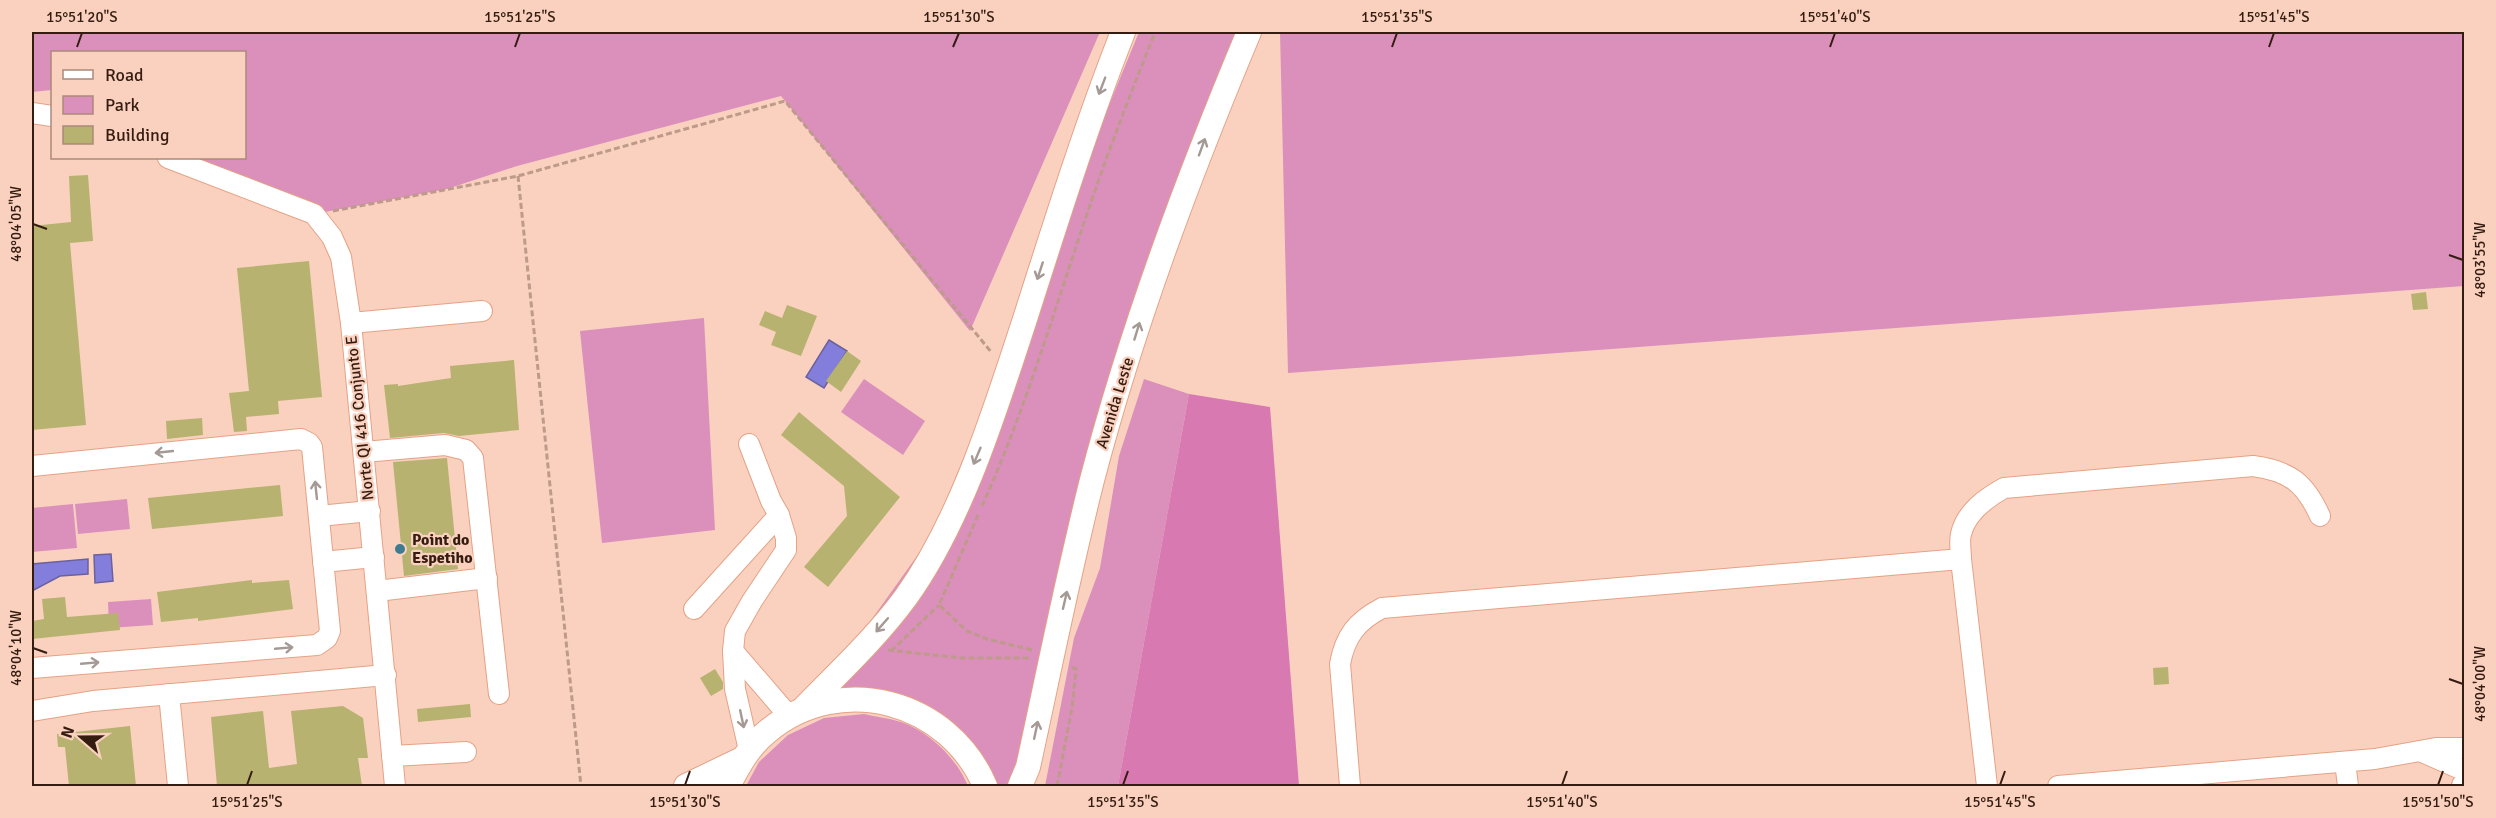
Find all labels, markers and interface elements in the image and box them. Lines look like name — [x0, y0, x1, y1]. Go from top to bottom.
text: 15°51'20"S — [46, 8, 118, 26]
text: 15°51'25"S — [484, 8, 556, 26]
text: 15°51'30"S — [923, 8, 995, 26]
text: 15°51'35"S — [1361, 8, 1433, 26]
text: 15°51'40"S — [1799, 8, 1871, 26]
text: 15°51'45"S — [2238, 8, 2310, 26]
legend — [51, 51, 246, 159]
text: Road — [105, 64, 144, 86]
one-way arrow — [1095, 76, 1106, 95]
text: Park — [105, 94, 140, 116]
text: Building — [105, 124, 169, 146]
one-way arrow — [1197, 138, 1208, 156]
text: 48°04'05"W — [7, 186, 25, 262]
text: 48°03'55"W — [2471, 222, 2489, 298]
one-way arrow — [1034, 261, 1045, 280]
one-way arrow — [1132, 322, 1143, 341]
street label: Norte QI 416 Conjunto E — [341, 335, 379, 501]
street label: Avenida Leste — [1092, 355, 1138, 451]
one-way arrow — [971, 446, 982, 464]
one-way arrow — [154, 447, 174, 458]
one-way arrow — [310, 480, 321, 500]
place label: Point do Espetiho — [412, 530, 473, 568]
marker: Point do Espetiho — [393, 542, 407, 556]
one-way arrow — [1060, 591, 1071, 610]
text: 48°04'10"W — [7, 610, 25, 686]
one-way arrow — [875, 617, 889, 632]
one-way arrow — [274, 642, 294, 653]
text: 48°04'00"W — [2471, 646, 2489, 722]
one-way arrow — [79, 657, 99, 668]
north arrow — [51, 707, 111, 767]
one-way arrow — [737, 709, 748, 728]
one-way arrow — [1031, 721, 1042, 741]
text: N — [57, 724, 79, 741]
text: 15°51'25"S — [211, 793, 283, 811]
text: 15°51'30"S — [649, 793, 721, 811]
text: 15°51'35"S — [1087, 793, 1159, 811]
text: 15°51'40"S — [1526, 793, 1598, 811]
text: 15°51'45"S — [1964, 793, 2036, 811]
text: 15°51'50"S — [2402, 793, 2474, 811]

